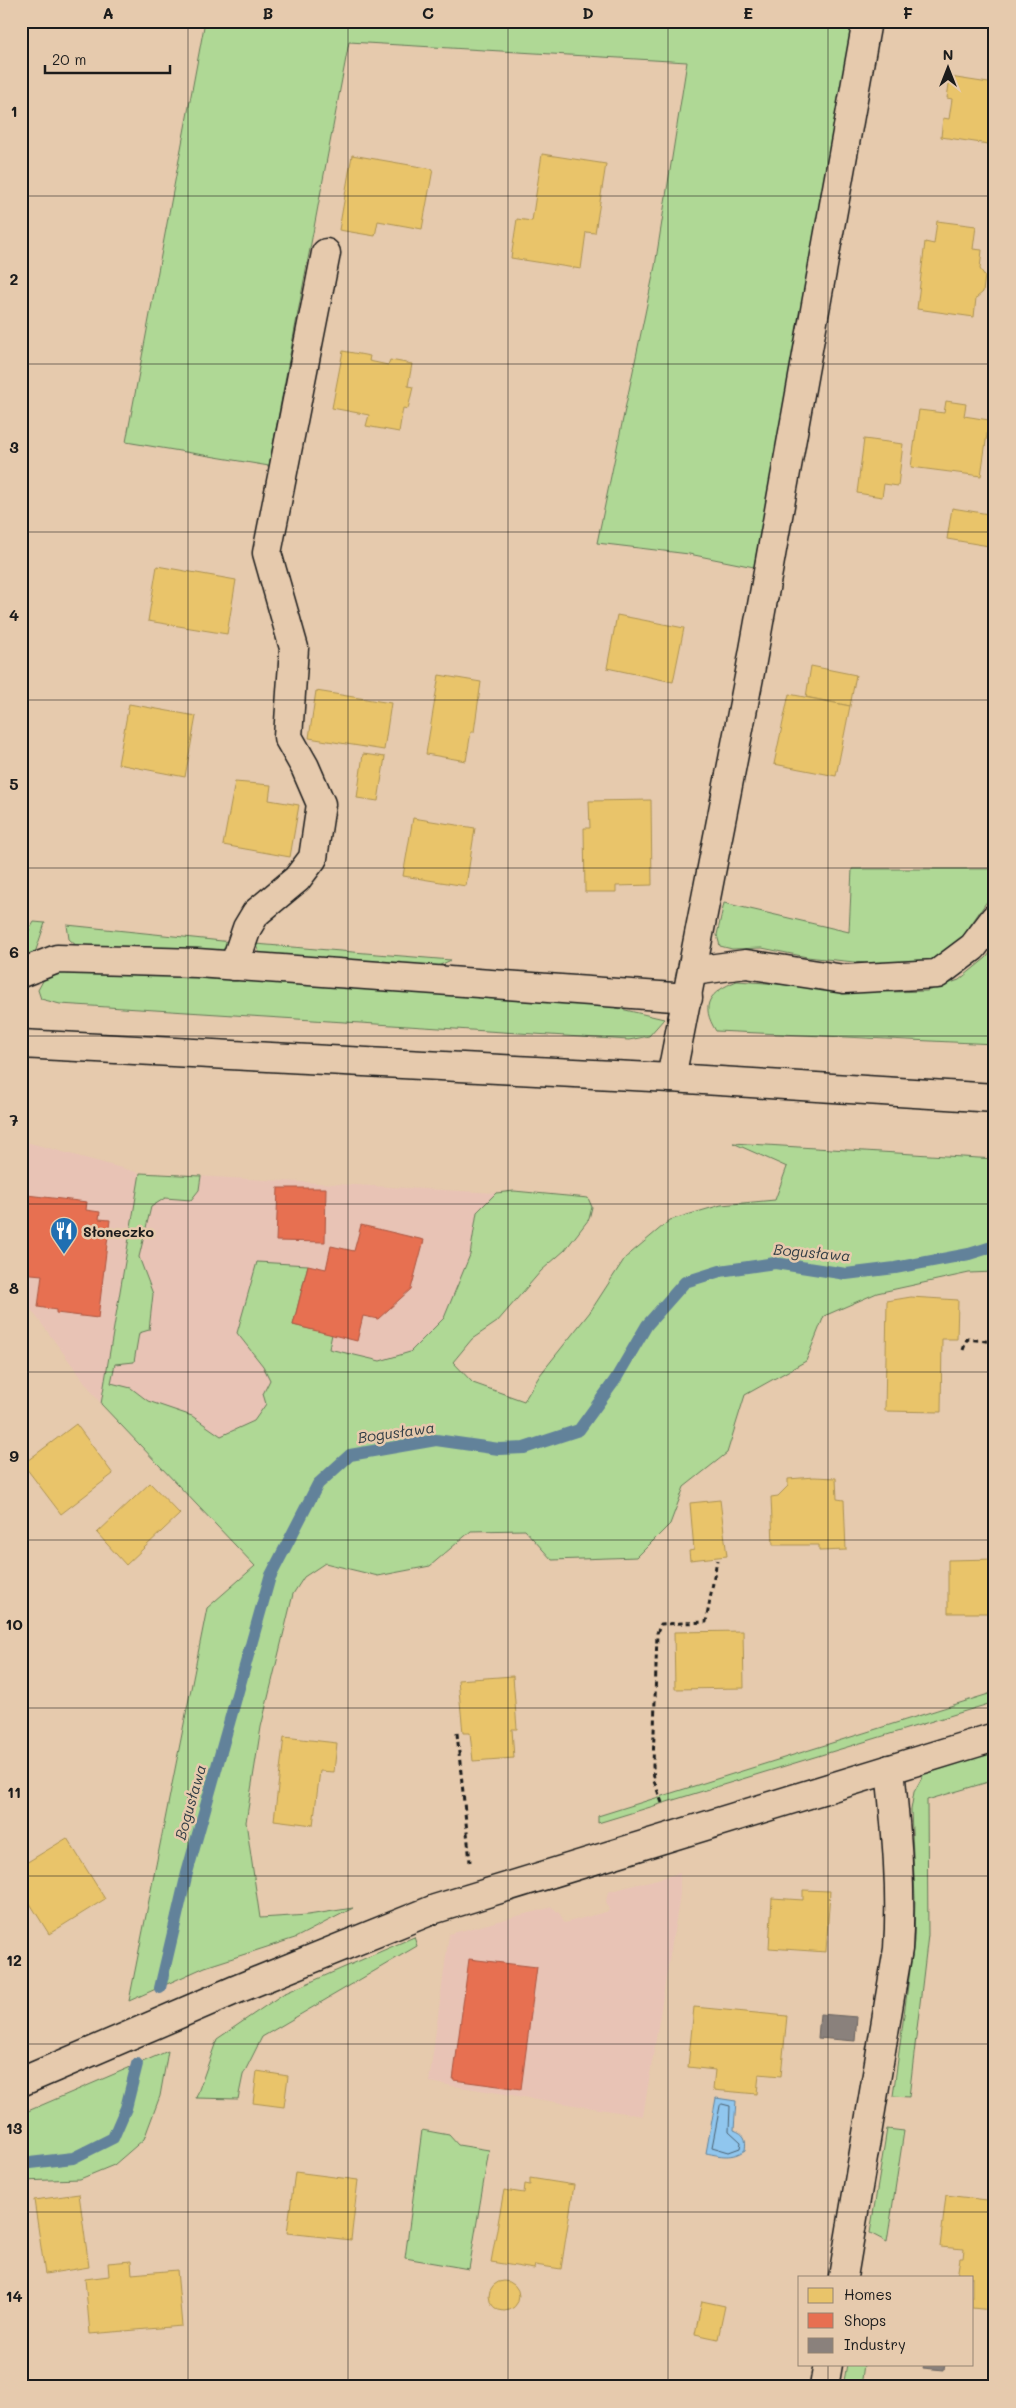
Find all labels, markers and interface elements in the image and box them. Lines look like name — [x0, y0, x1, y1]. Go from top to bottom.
text: A — [102, 2, 114, 23]
text: B — [263, 2, 273, 23]
text: C — [422, 2, 434, 23]
text: D — [582, 2, 594, 23]
text: E — [743, 2, 753, 23]
text: F — [903, 2, 913, 23]
scale bar — [45, 42, 170, 74]
north arrow — [924, 42, 974, 92]
text: N — [943, 45, 953, 64]
text: 20 m — [52, 49, 86, 69]
text: 1 — [10, 100, 18, 121]
text: 2 — [10, 268, 19, 289]
text: 3 — [9, 436, 19, 457]
text: 4 — [9, 604, 19, 625]
text: 5 — [9, 773, 19, 794]
text: 6 — [9, 941, 19, 962]
text: 7 — [10, 1109, 19, 1130]
restaurant icon: Słoneczko — [49, 1216, 79, 1255]
place label: Słoneczko — [83, 1222, 154, 1241]
water label: Bogusława — [773, 1239, 851, 1265]
text: 8 — [9, 1277, 19, 1298]
water label: Bogusława — [356, 1417, 436, 1447]
text: 9 — [9, 1445, 19, 1466]
text: 10 — [5, 1613, 23, 1634]
water label: Bogusława — [170, 1762, 210, 1842]
text: 11 — [7, 1781, 21, 1802]
text: 12 — [6, 1949, 22, 1970]
text: 13 — [6, 2117, 23, 2138]
legend — [798, 2276, 974, 2366]
text: Homes — [844, 2284, 892, 2304]
text: 14 — [5, 2285, 23, 2306]
text: Shops — [844, 2310, 886, 2330]
text: Industry — [844, 2334, 906, 2354]

